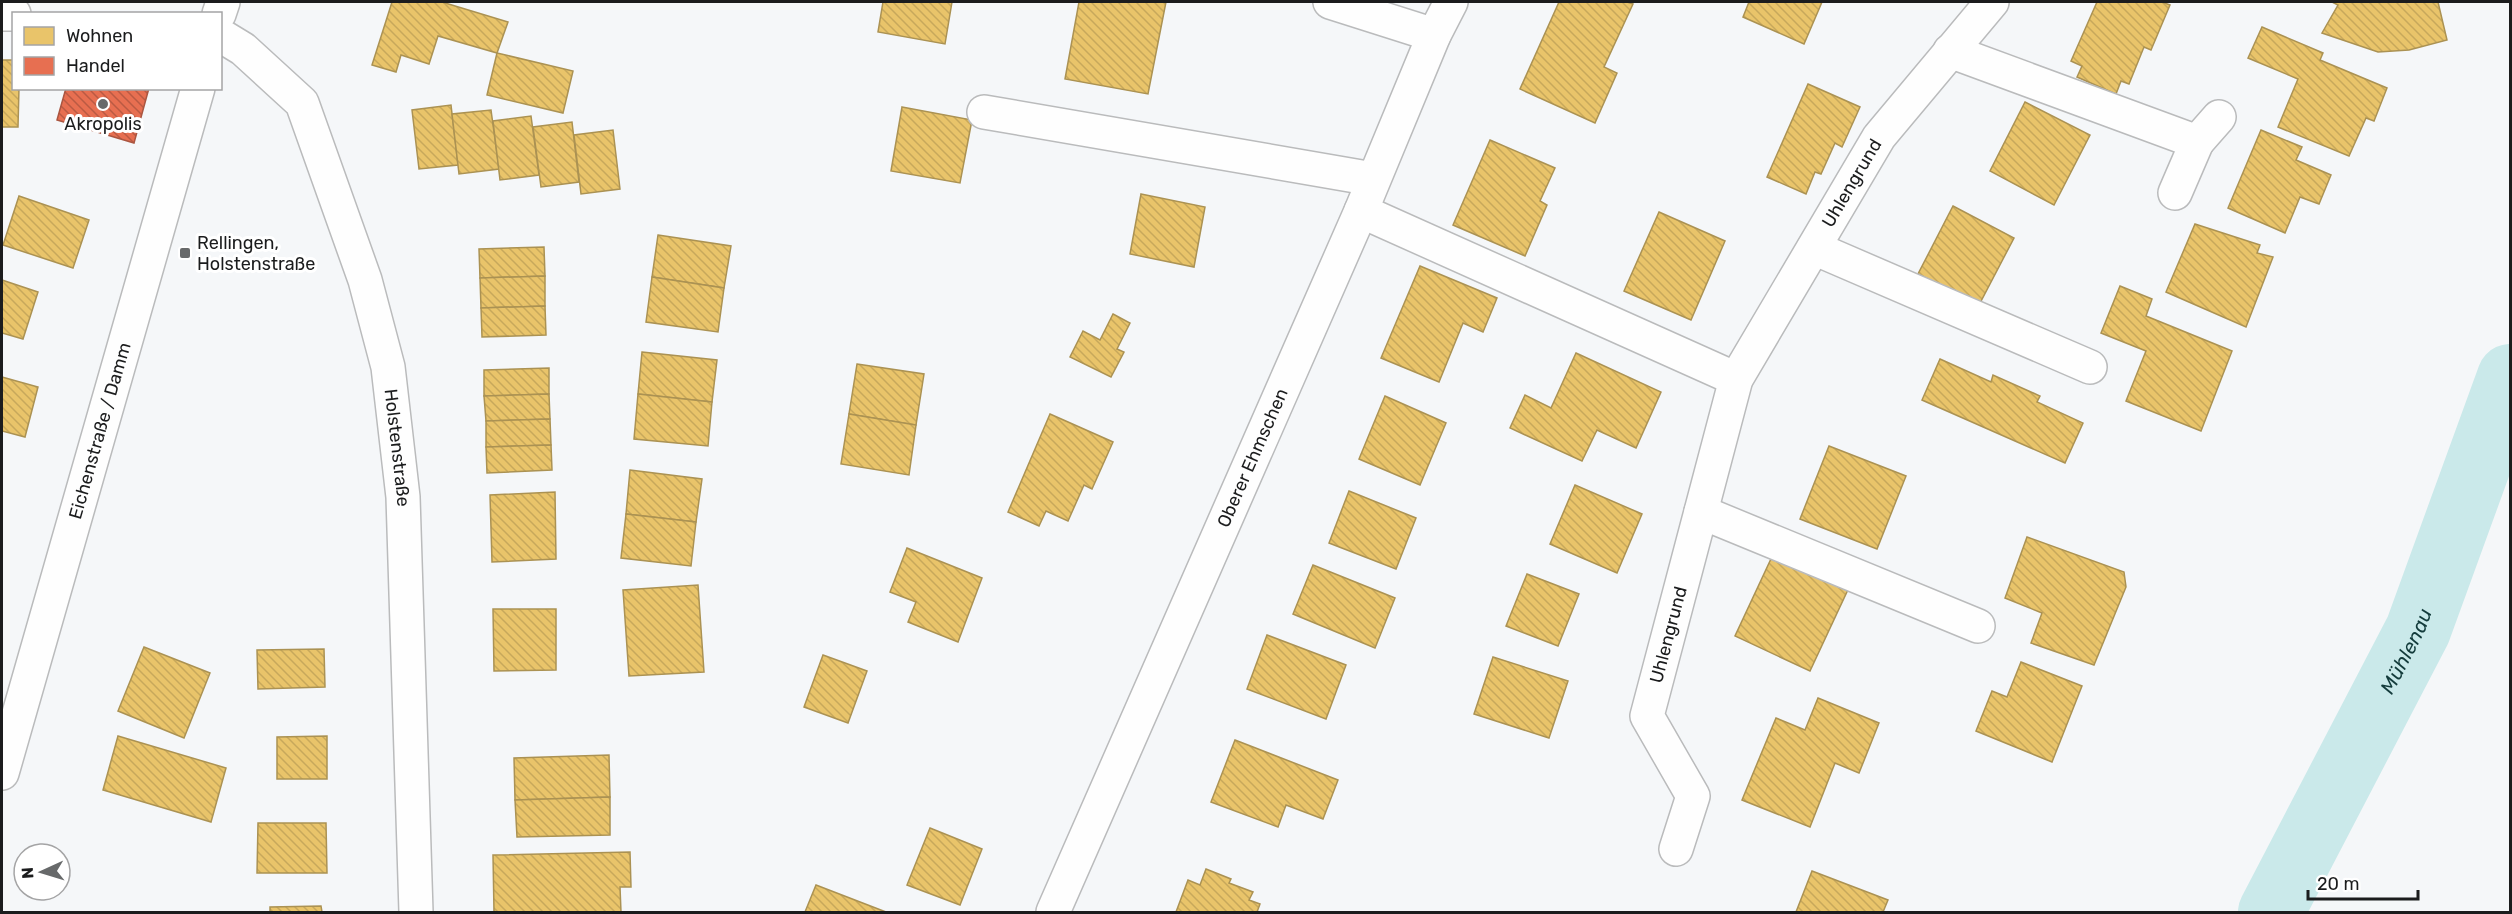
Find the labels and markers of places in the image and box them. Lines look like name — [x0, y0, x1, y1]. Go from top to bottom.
marker: Akropolis — [96, 97, 110, 111]
place label: Akropolis — [64, 113, 142, 135]
place label: Rellingen, Holstenstraße — [197, 232, 315, 275]
marker: Rellingen, Holstenstraße — [178, 246, 192, 260]

